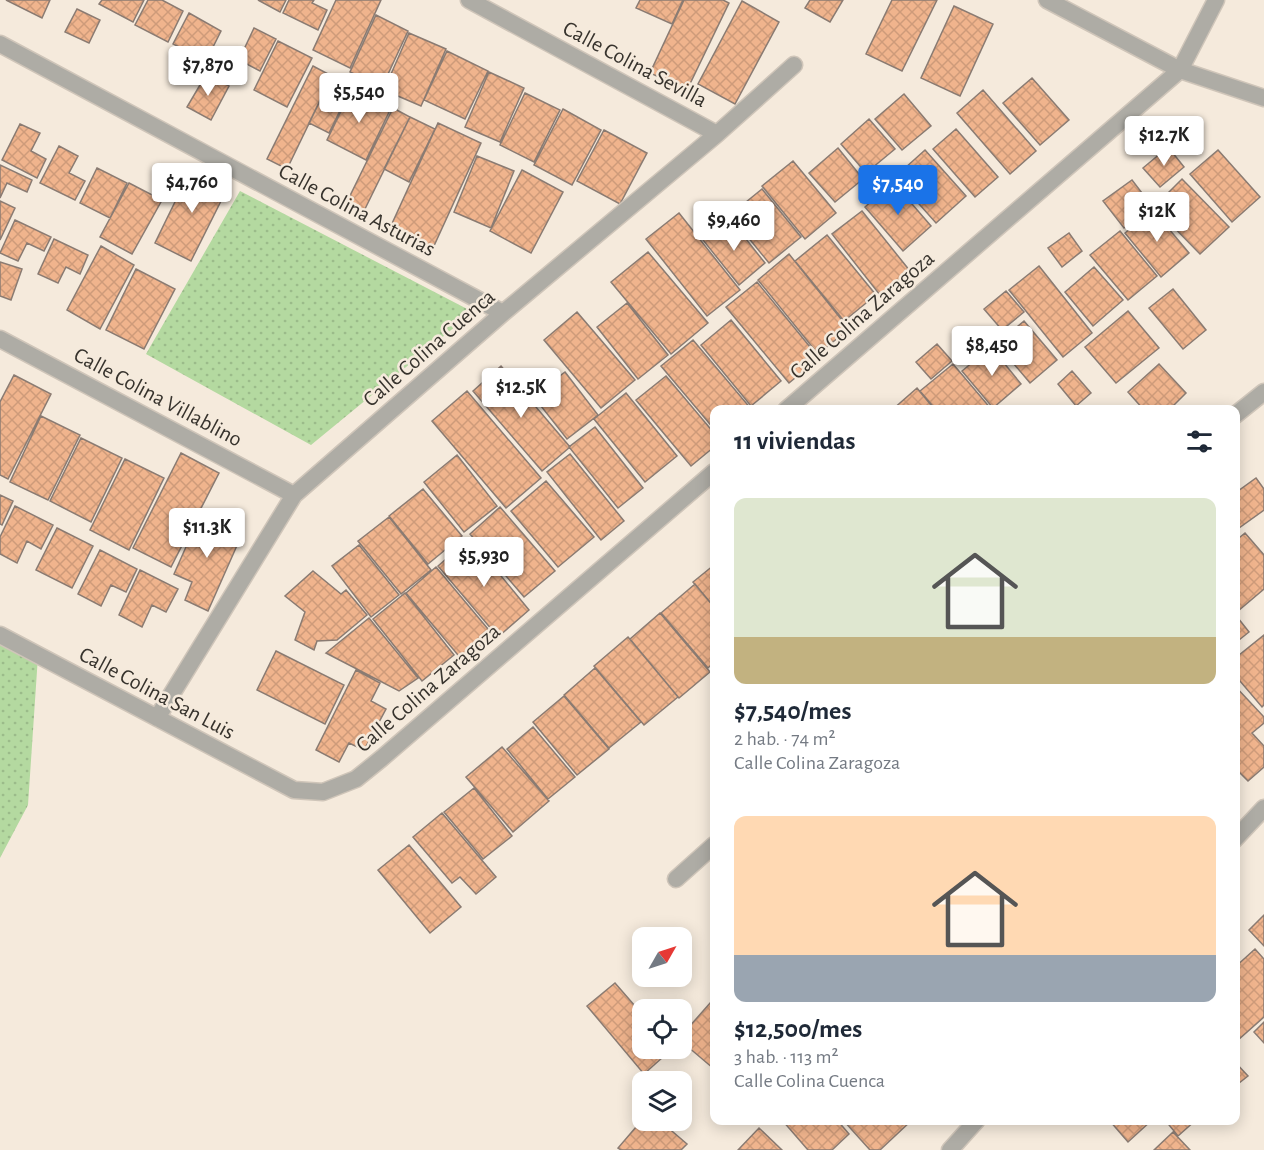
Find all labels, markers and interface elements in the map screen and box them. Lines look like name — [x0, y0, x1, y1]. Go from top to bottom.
street label: Calle Colina Sevilla — [559, 17, 711, 111]
pin: $7,870 — [159, 46, 257, 97]
text: $7,870 — [182, 55, 234, 75]
pin: $5,540 — [310, 73, 408, 124]
text: $5,540 — [333, 82, 385, 102]
pin: $12.7K — [1115, 116, 1213, 167]
text: $12.7K — [1139, 125, 1189, 145]
street label: Calle Colina Asturias — [275, 160, 439, 260]
pin: $4,760 — [143, 163, 241, 214]
pin: $7,540 — [849, 165, 947, 216]
text: $4,760 — [166, 172, 218, 192]
text: $7,540 — [872, 174, 924, 194]
pin: $12K — [1121, 192, 1193, 243]
pin: $9,460 — [685, 201, 783, 252]
text: $12K — [1138, 201, 1176, 221]
text: $9,460 — [707, 210, 761, 230]
street label: Calle Colina Zaragoza — [786, 247, 938, 383]
street label: Calle Colina Cuenca — [359, 285, 499, 411]
pin: $8,450 — [943, 326, 1041, 377]
text: $8,450 — [966, 335, 1018, 355]
street label: Calle Colina Villablino — [70, 343, 246, 451]
pin: $12.5K — [472, 368, 570, 419]
text: $12.5K — [496, 377, 546, 397]
icon: filters — [1183, 425, 1216, 458]
text: 11 viviendas — [734, 428, 856, 454]
pin: $11.3K — [158, 508, 256, 559]
text: $11.3K — [183, 517, 231, 537]
pin: $5,930 — [435, 537, 533, 588]
icon: home — [921, 537, 1029, 645]
text: $5,930 — [459, 546, 509, 566]
street label: Calle Colina Zaragoza — [352, 620, 504, 756]
street label: Calle Colina San Luis — [76, 643, 238, 743]
text: $7,540/mes — [734, 698, 851, 724]
text: 2 hab. · 74 m² — [734, 729, 835, 749]
text: Calle Colina Zaragoza — [734, 753, 900, 773]
icon: home — [921, 855, 1029, 963]
north arrow — [632, 927, 692, 987]
map controls — [632, 927, 692, 1131]
button: locate — [632, 999, 692, 1059]
text: $12,500/mes — [734, 1016, 862, 1042]
text: 3 hab. · 113 m² — [734, 1047, 839, 1067]
button: layers — [632, 1071, 692, 1131]
text: Calle Colina Cuenca — [734, 1071, 885, 1091]

